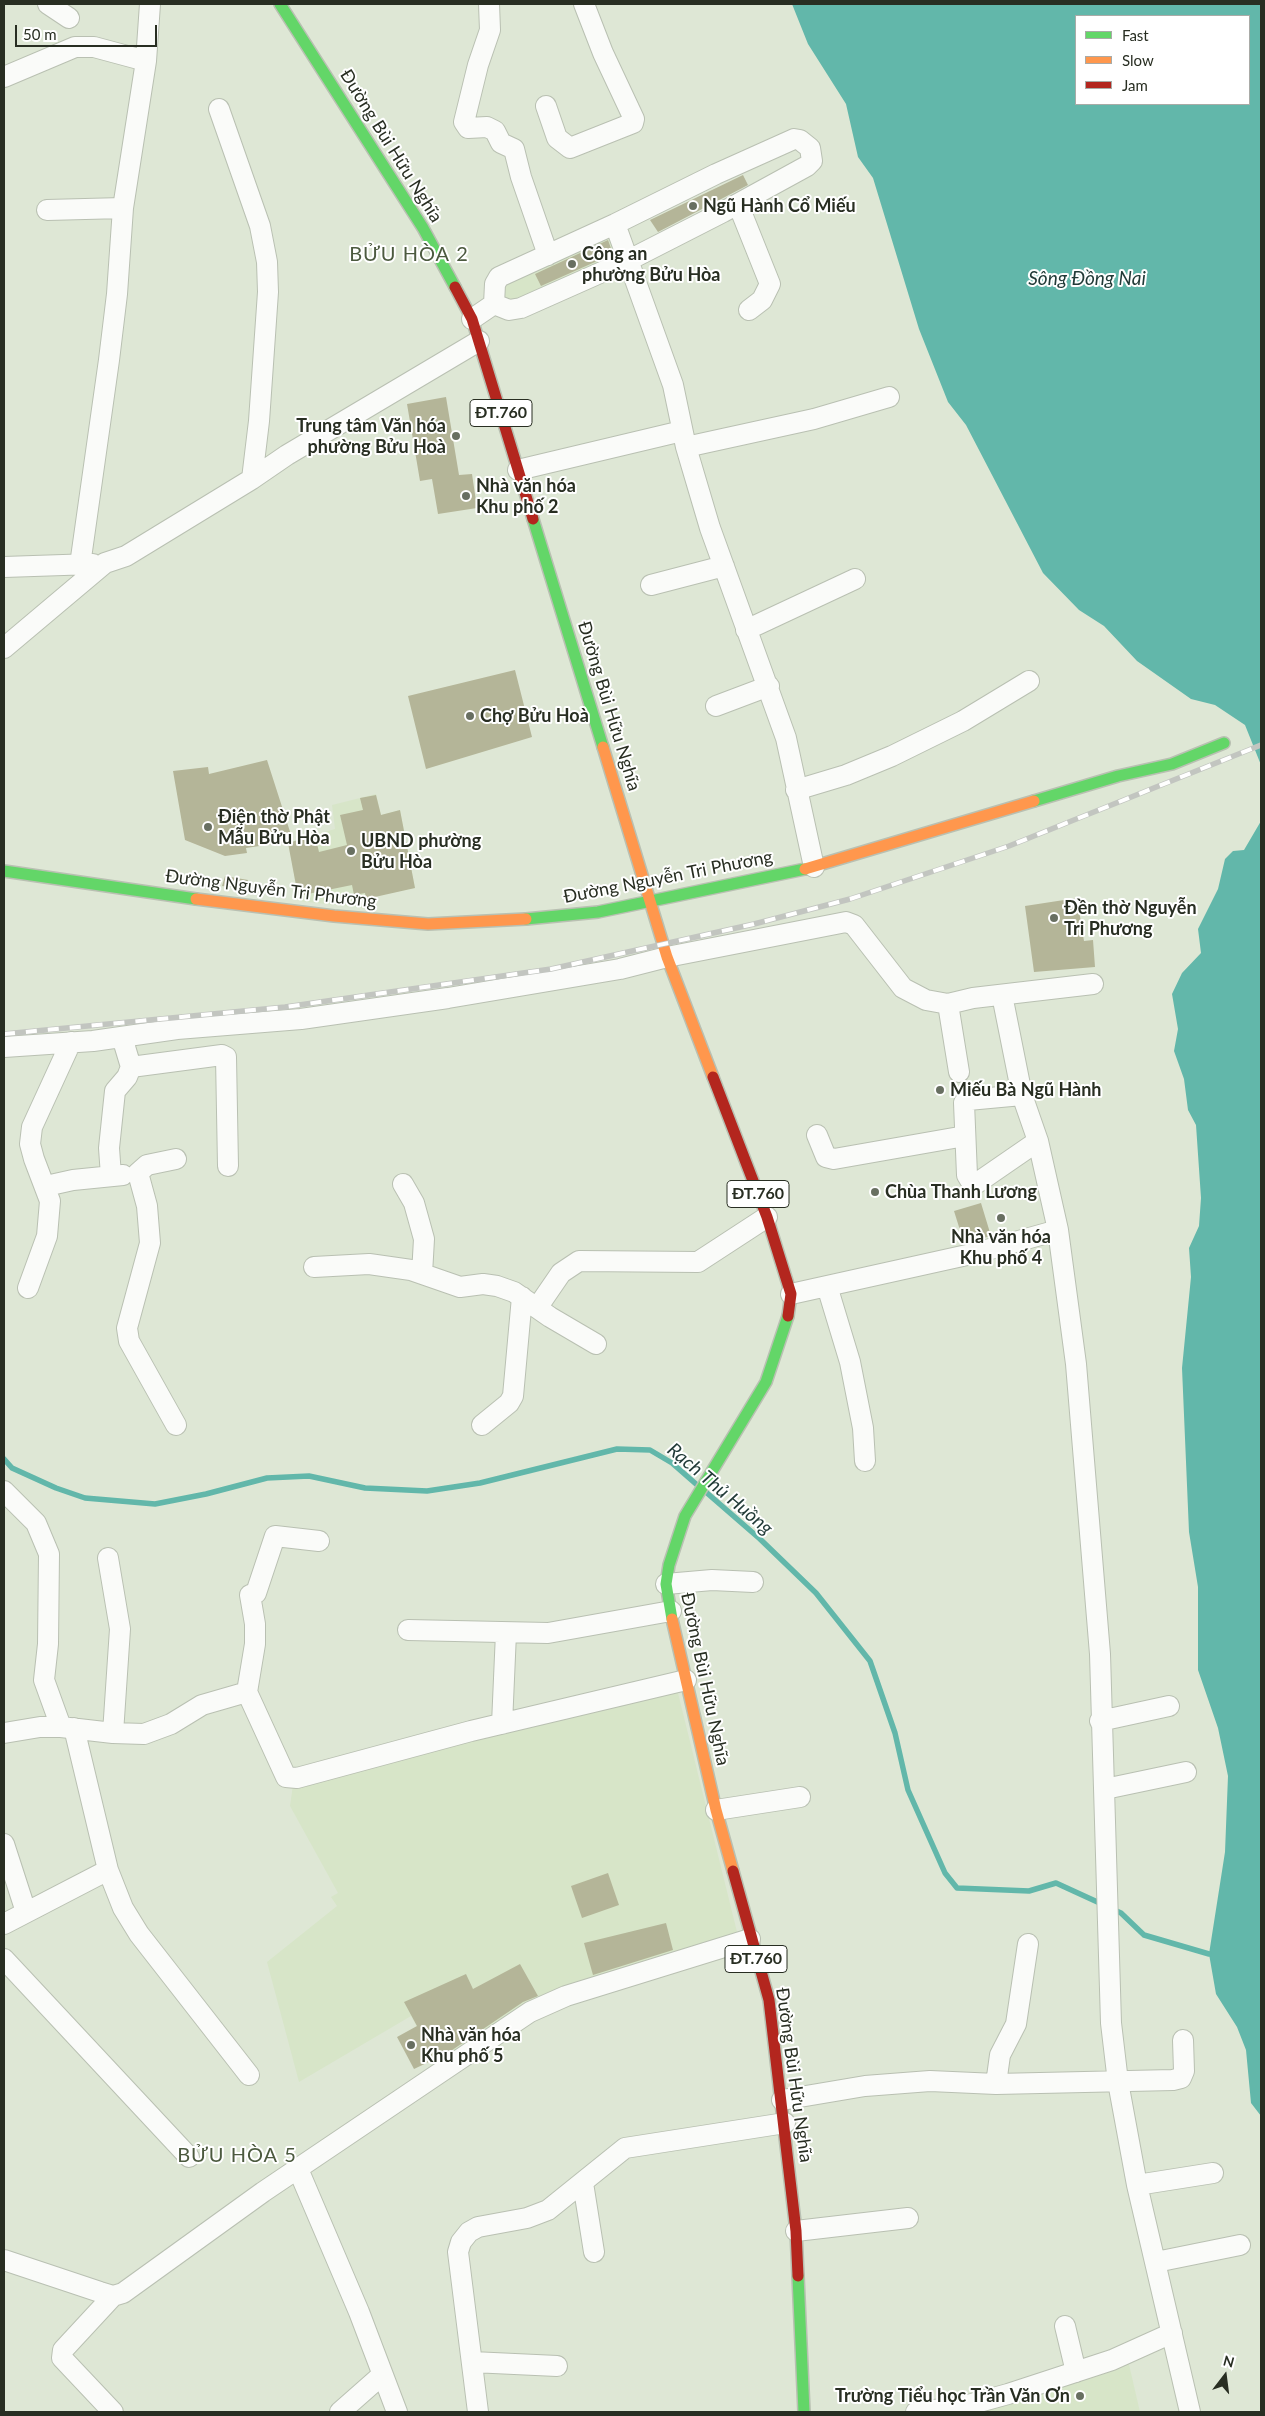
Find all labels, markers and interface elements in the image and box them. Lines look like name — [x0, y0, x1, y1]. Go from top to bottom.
scale bar — [18, 15, 160, 47]
legend — [1075, 15, 1250, 105]
text: 50 m — [23, 25, 57, 43]
text: Fast — [1122, 26, 1149, 44]
text: Slow — [1122, 51, 1154, 69]
street label: Đường Bùi Hữu Nghĩa — [335, 66, 447, 226]
text: Jam — [1122, 76, 1148, 94]
place label: Ngũ Hành Cổ Miếu — [703, 195, 856, 217]
marker: Ngũ Hành Cổ Miếu — [687, 200, 699, 212]
district label: BỬU HÒA 2 — [348, 243, 470, 267]
place label: Công an phường Bửu Hòa — [582, 243, 720, 286]
marker: Công an phường Bửu Hòa — [566, 258, 578, 270]
water label: Sông Đồng Nai — [1028, 268, 1146, 290]
road number: ĐT.760 — [470, 399, 532, 426]
place label: Trung tâm Văn hóa phường Bửu Hoà — [296, 415, 446, 458]
marker: Trung tâm Văn hóa phường Bửu Hoà — [450, 430, 462, 442]
place label: Nhà văn hóa Khu phố 2 — [476, 475, 576, 518]
marker: Nhà văn hóa Khu phố 2 — [460, 490, 472, 502]
street label: Đường Bùi Hữu Nghĩa — [573, 619, 645, 793]
place label: Chợ Bửu Hoà — [480, 705, 589, 727]
marker: Chợ Bửu Hoà — [464, 710, 476, 722]
place label: Điện thờ Phật Mẫu Bửu Hòa — [218, 806, 330, 849]
marker: Điện thờ Phật Mẫu Bửu Hòa — [202, 821, 214, 833]
place label: UBND phường Bửu Hòa — [361, 830, 481, 872]
marker: UBND phường Bửu Hòa — [345, 845, 357, 857]
street label: Đường Nguyễn Tri Phương — [562, 846, 774, 908]
street label: Đường Nguyễn Tri Phương — [164, 865, 378, 913]
place label: Đền thờ Nguyễn Tri Phương — [1064, 897, 1197, 940]
marker: Đền thờ Nguyễn Tri Phương — [1048, 912, 1060, 924]
place label: Miếu Bà Ngũ Hành — [950, 1079, 1101, 1101]
marker: Miếu Bà Ngũ Hành — [934, 1084, 946, 1096]
road number: ĐT.760 — [727, 1180, 789, 1208]
place label: Chùa Thanh Lương — [885, 1181, 1037, 1203]
marker: Chùa Thanh Lương — [869, 1186, 881, 1198]
marker: Nhà văn hóa Khu phố 4 — [995, 1212, 1007, 1224]
place label: Nhà văn hóa Khu phố 4 — [951, 1226, 1051, 1268]
water label: Rạch Thủ Huồng — [663, 1438, 777, 1540]
street label: Đường Bùi Hữu Nghĩa — [676, 1591, 734, 1767]
road number: ĐT.760 — [725, 1946, 787, 1972]
street label: Đường Bùi Hữu Nghĩa — [771, 1986, 817, 2164]
place label: Nhà văn hóa Khu phố 5 — [421, 2024, 521, 2066]
marker: Nhà văn hóa Khu phố 5 — [405, 2039, 417, 2051]
district label: BỬU HÒA 5 — [176, 2144, 298, 2168]
north arrow — [1200, 2351, 1250, 2401]
text: N — [1222, 2351, 1236, 2371]
place label: Trường Tiểu học Trần Văn Ơn — [835, 2385, 1070, 2407]
marker: Trường Tiểu học Trần Văn Ơn — [1074, 2390, 1086, 2402]

